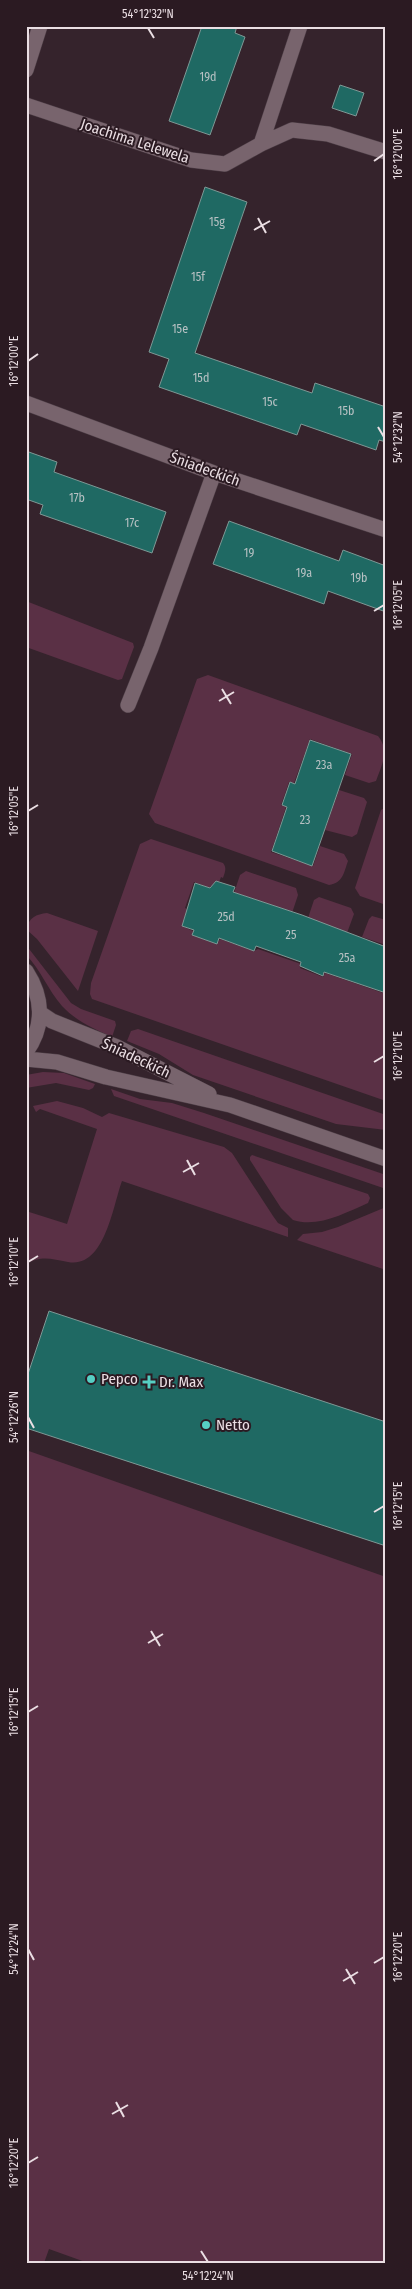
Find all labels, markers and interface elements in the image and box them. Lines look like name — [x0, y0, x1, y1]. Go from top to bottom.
text: 54°12'32"N — [122, 7, 174, 21]
house number: 19d — [200, 70, 216, 84]
street label: Joachima Lelewela — [78, 115, 192, 167]
text: 16°12'00"E — [391, 128, 405, 179]
house number: 15g — [209, 215, 225, 229]
house number: 15f — [191, 270, 206, 284]
house number: 15e — [172, 322, 188, 336]
text: 16°12'00"E — [7, 335, 21, 386]
house number: 15d — [193, 371, 209, 385]
house number: 15c — [262, 395, 278, 409]
house number: 15b — [338, 404, 354, 418]
text: 54°12'32"N — [391, 411, 405, 463]
street label: Śniadeckich — [167, 448, 243, 490]
house number: 17b — [69, 491, 85, 505]
house number: 17c — [125, 516, 139, 530]
house number: 19 — [244, 546, 254, 560]
house number: 19a — [296, 566, 312, 580]
house number: 19b — [351, 571, 367, 585]
text: 16°12'05"E — [391, 580, 405, 630]
house number: 23a — [316, 758, 332, 772]
text: 16°12'05"E — [7, 786, 21, 836]
house number: 23 — [300, 813, 310, 827]
house number: 25d — [217, 910, 235, 924]
house number: 25 — [286, 928, 297, 942]
house number: 25a — [339, 951, 355, 965]
text: 16°12'10"E — [391, 1031, 405, 1081]
street label: Śniadeckich — [99, 1034, 173, 1082]
text: 16°12'10"E — [7, 1237, 21, 1287]
place label: Pepco — [101, 1370, 138, 1388]
marker: Pepco — [85, 1373, 97, 1385]
place label: Dr. Max — [159, 1373, 203, 1391]
marker: Dr. Max — [143, 1376, 155, 1388]
text: 54°12'26"N — [7, 1391, 21, 1443]
place label: Netto — [216, 1416, 250, 1434]
marker: Netto — [200, 1419, 212, 1431]
text: 16°12'15"E — [391, 1481, 405, 1530]
text: 16°12'15"E — [7, 1687, 21, 1736]
text: 54°12'24"N — [7, 1923, 21, 1975]
text: 16°12'20"E — [391, 1932, 405, 1982]
text: 16°12'20"E — [7, 2138, 21, 2188]
text: 54°12'24"N — [182, 2269, 234, 2283]

